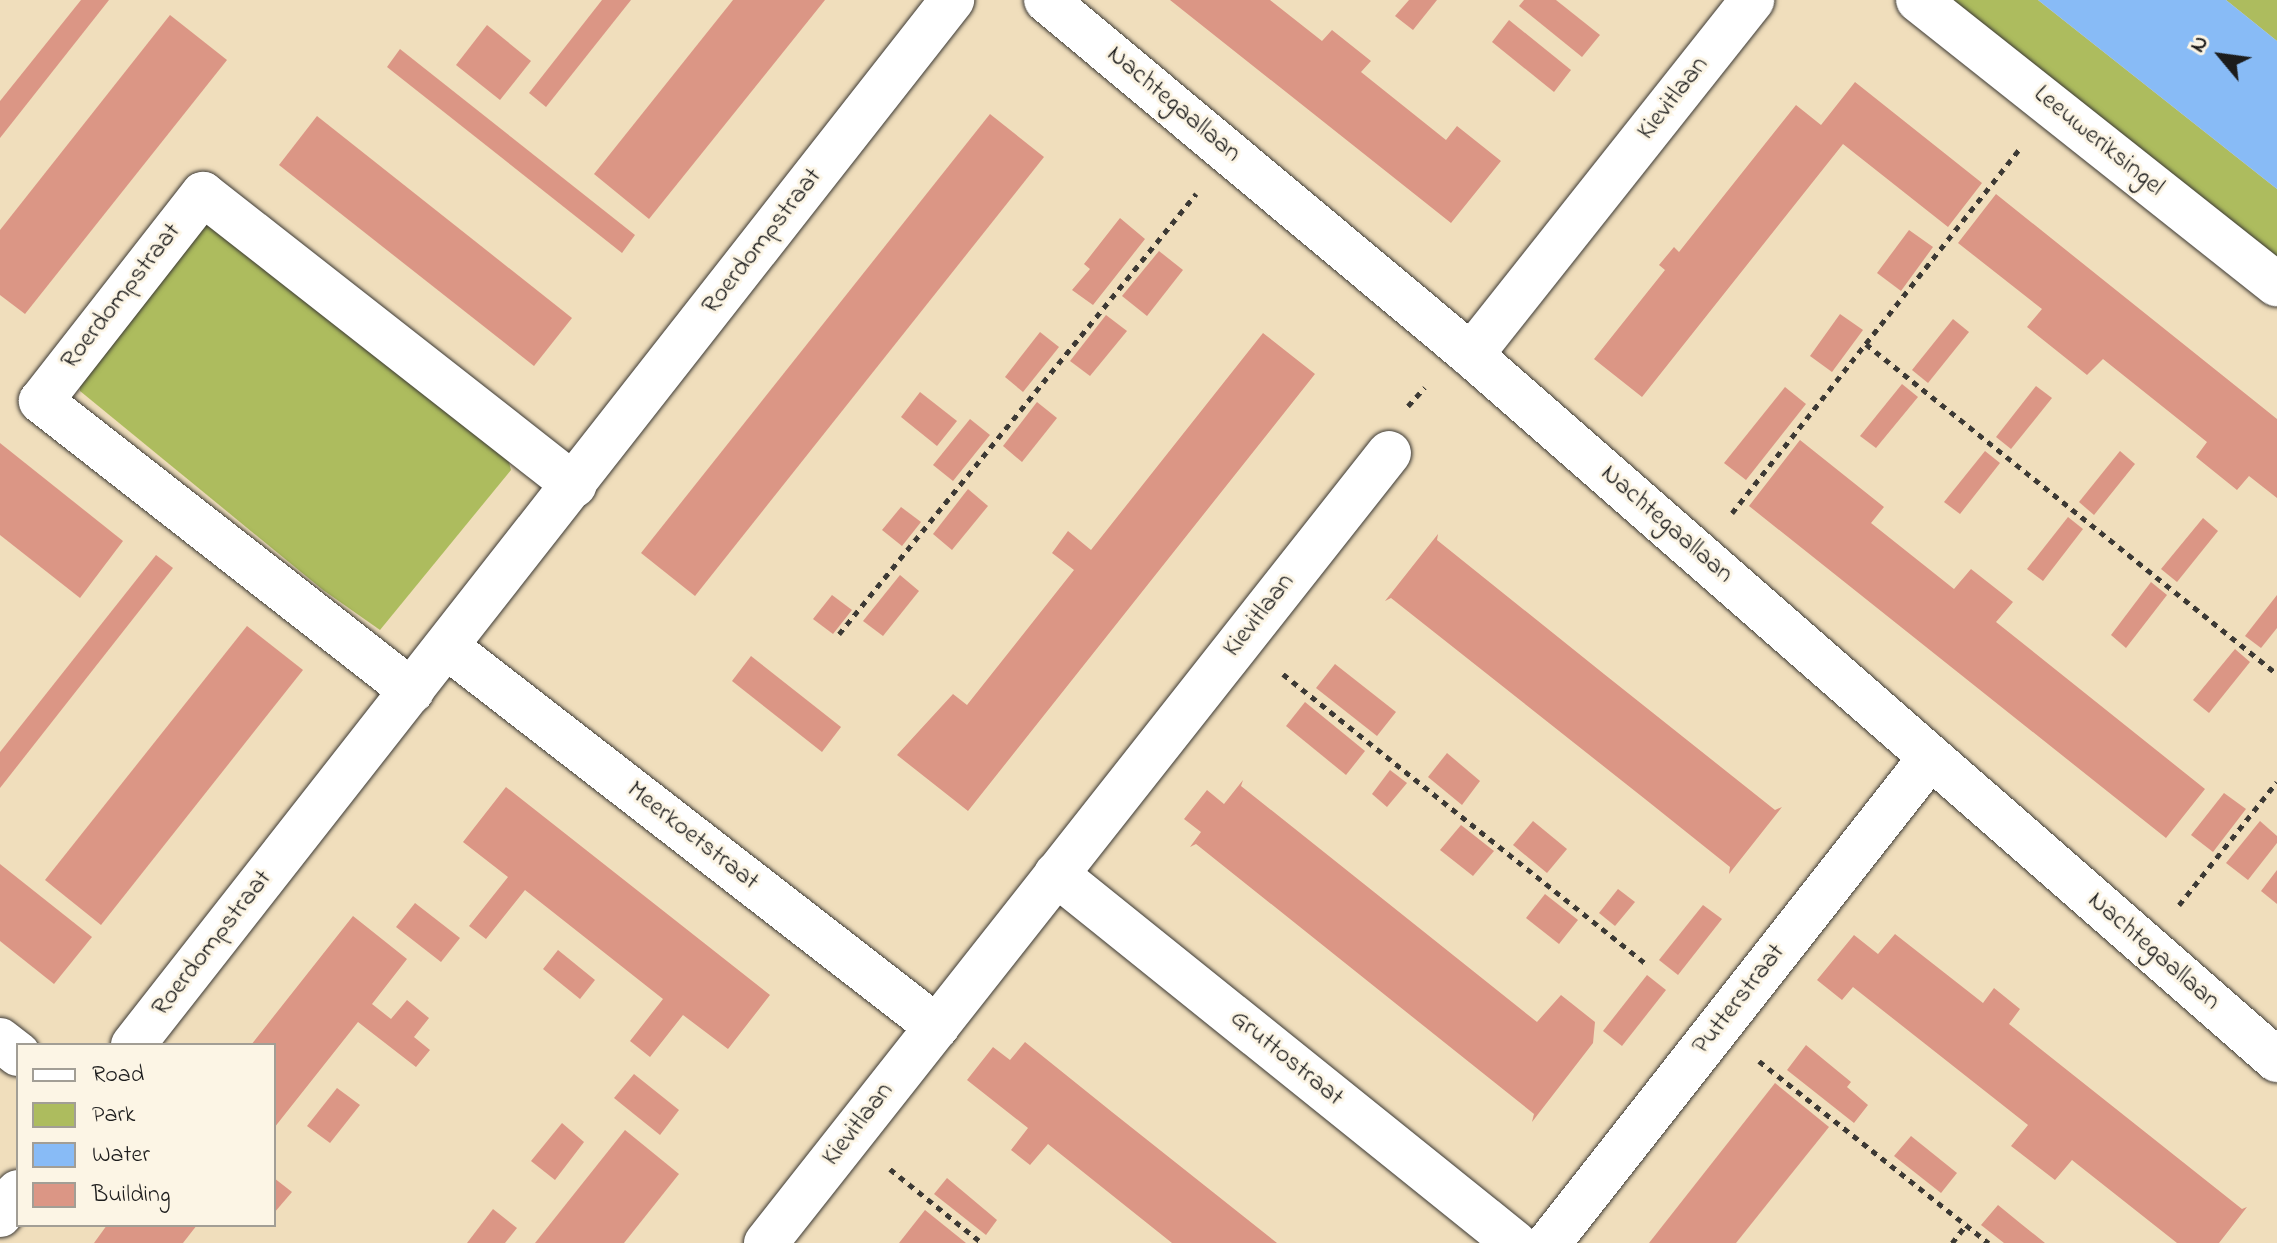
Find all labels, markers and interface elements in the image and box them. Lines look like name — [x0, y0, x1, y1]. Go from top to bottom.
north arrow — [2181, 16, 2261, 96]
text: N — [2182, 30, 2218, 59]
street label: Nachtegaallaan — [1100, 40, 1246, 170]
street label: Kievitlaan — [1632, 51, 1716, 147]
street label: Leeuweriksingel — [2026, 80, 2170, 204]
street label: Roerdompstraat — [696, 163, 830, 321]
street label: Roerdompstraat — [55, 218, 189, 376]
street label: Nachtegaallaan — [1593, 459, 1739, 591]
street label: Kievitlaan — [1218, 568, 1302, 664]
street label: Meerkoetstraat — [620, 776, 764, 898]
street label: Roerdompstraat — [146, 865, 280, 1023]
street label: Nachtegaallaan — [2080, 886, 2226, 1018]
street label: Putterstraat — [1687, 938, 1793, 1062]
street label: Gruttostraat — [1223, 1004, 1349, 1114]
legend — [16, 1043, 276, 1227]
text: Road — [92, 1058, 144, 1093]
street label: Kievitlaan — [817, 1077, 901, 1173]
text: Park — [92, 1098, 135, 1133]
text: Water — [92, 1138, 150, 1173]
text: Building — [92, 1178, 171, 1213]

